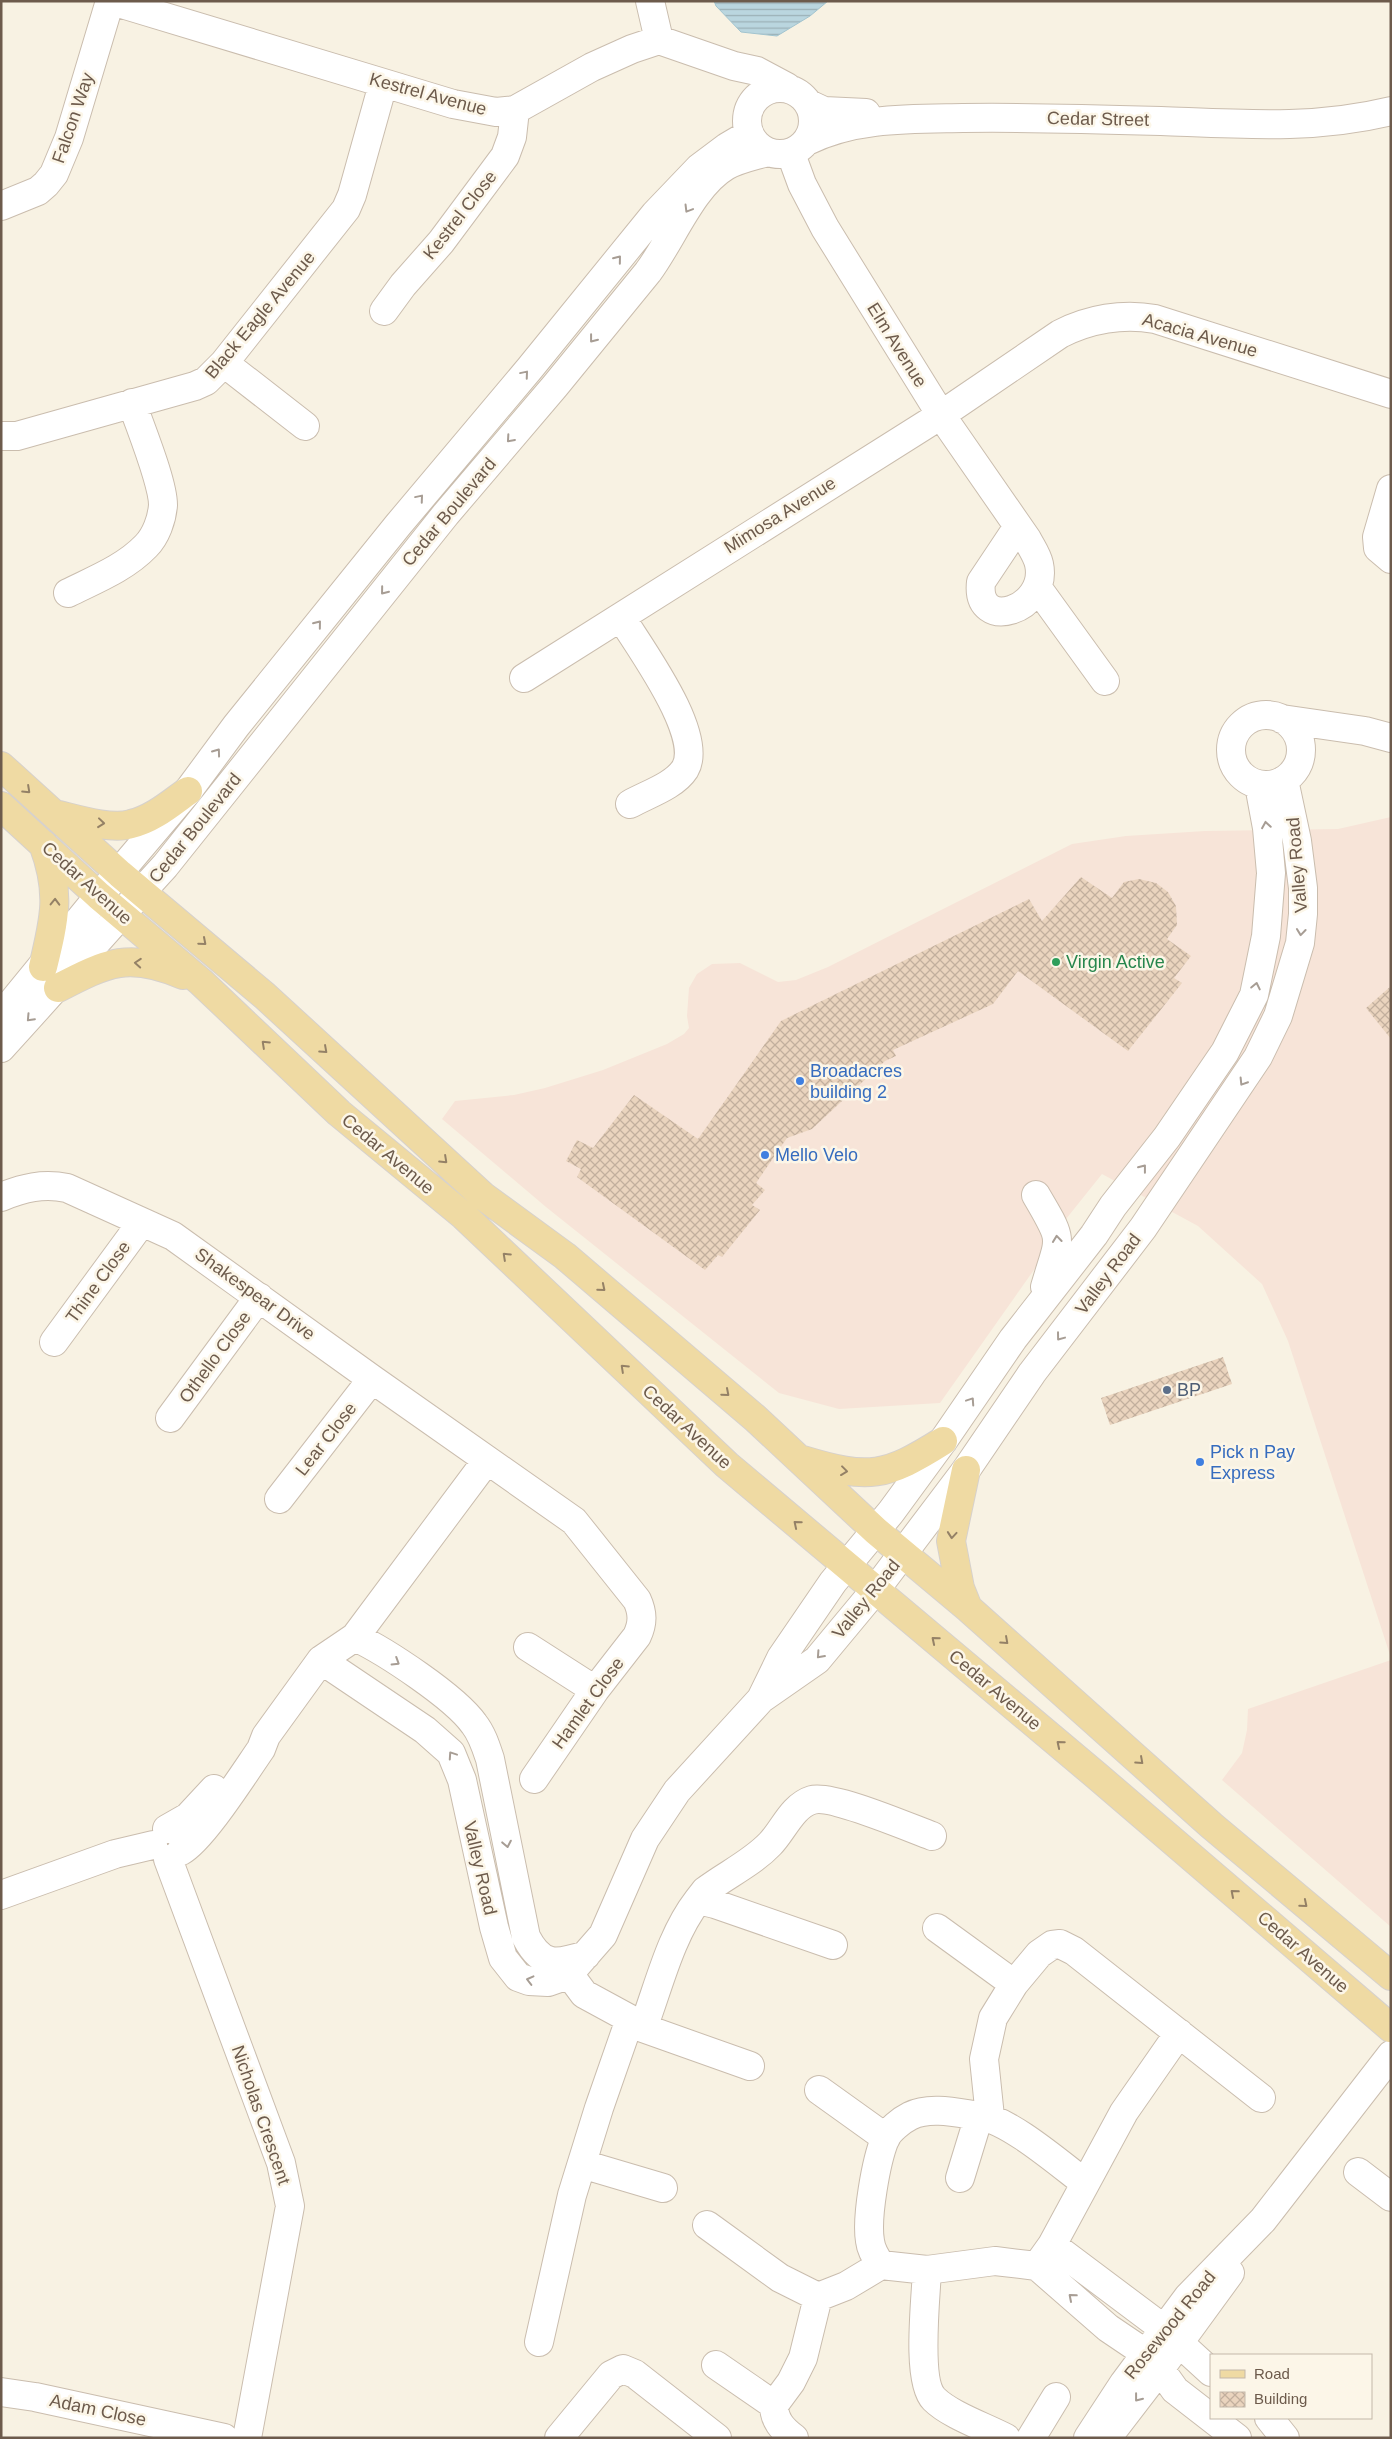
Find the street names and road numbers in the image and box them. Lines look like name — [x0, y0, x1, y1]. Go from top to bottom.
street label: Kestrel Avenue — [367, 69, 489, 119]
street label: Falcon Way — [48, 70, 98, 166]
street label: Cedar Street — [1047, 108, 1149, 130]
street label: Kestrel Close — [419, 167, 501, 263]
street label: Black Eagle Avenue — [201, 247, 319, 383]
street label: Elm Avenue — [863, 299, 931, 391]
street label: Acacia Avenue — [1140, 309, 1260, 361]
street label: Cedar Boulevard — [398, 454, 500, 570]
street label: Mimosa Avenue — [721, 473, 839, 557]
street label: Cedar Boulevard — [145, 769, 245, 887]
street label: Valley Road — [1283, 816, 1311, 914]
street label: Cedar Avenue — [38, 838, 136, 928]
street label: Cedar Avenue — [338, 1110, 438, 1198]
street label: Valley Road — [1071, 1230, 1145, 1318]
street label: Thine Close — [62, 1237, 134, 1327]
street label: Shakespear Drive — [191, 1244, 319, 1344]
street label: Othello Close — [175, 1307, 255, 1407]
street label: Cedar Avenue — [639, 1381, 735, 1473]
street label: Lear Close — [291, 1399, 361, 1479]
street label: Valley Road — [828, 1556, 904, 1642]
street label: Cedar Avenue — [945, 1646, 1045, 1734]
street label: Hamlet Close — [548, 1653, 628, 1753]
street label: Valley Road — [459, 1819, 501, 1917]
street label: Cedar Avenue — [1254, 1907, 1352, 1997]
street label: Nicholas Crescent — [228, 2043, 294, 2187]
street label: Rosewood Road — [1120, 2267, 1220, 2383]
street label: Adam Close — [48, 2390, 148, 2430]

